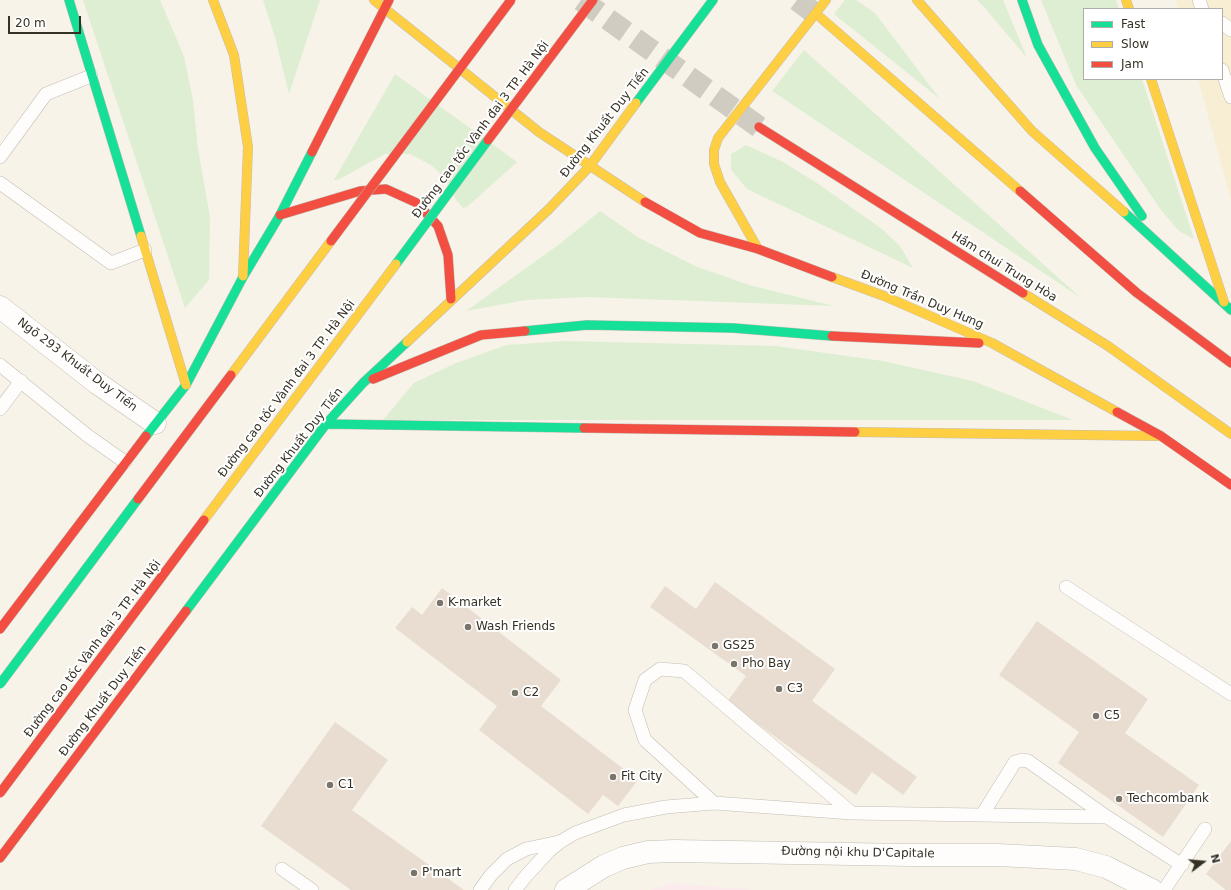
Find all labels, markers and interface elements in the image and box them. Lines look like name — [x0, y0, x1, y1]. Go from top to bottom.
scale bar — [10, 8, 83, 34]
legend — [1083, 8, 1223, 80]
text: 20 m — [15, 16, 46, 30]
text: Fast — [1121, 17, 1145, 31]
text: Slow — [1121, 37, 1149, 51]
street label: Đường cao tốc Vành đai 3 TP. Hà Nội — [410, 39, 552, 221]
text: Jam — [1121, 57, 1144, 71]
street label: Đường Khuất Duy Tiến — [558, 65, 652, 181]
street label: Hầm chui Trung Hòa — [949, 229, 1059, 305]
street label: Đường Trần Duy Hưng — [858, 268, 986, 332]
street label: Đường cao tốc Vành đai 3 TP. Hà Nội — [216, 298, 358, 480]
street label: Ngõ 293 Khuất Duy Tiến — [14, 315, 140, 415]
street label: Đường Khuất Duy Tiến — [252, 385, 346, 501]
street label: Đường cao tốc Vành đai 3 TP. Hà Nội — [22, 558, 164, 740]
place label: K-market — [448, 596, 502, 610]
marker: K-market — [435, 598, 445, 608]
place label: Wash Friends — [476, 620, 555, 634]
marker: Wash Friends — [463, 622, 473, 632]
place label: GS25 — [723, 639, 755, 653]
marker: GS25 — [710, 641, 720, 651]
street label: Đường Khuất Duy Tiến — [57, 643, 149, 759]
place label: Pho Bay — [742, 657, 791, 671]
marker: Pho Bay — [729, 659, 739, 669]
place label: C3 — [787, 682, 803, 696]
marker: C3 — [774, 684, 784, 694]
place label: C2 — [523, 686, 539, 700]
marker: C2 — [510, 688, 520, 698]
place label: C5 — [1104, 709, 1120, 723]
marker: C5 — [1091, 711, 1101, 721]
place label: Fit City — [621, 770, 662, 784]
marker: Fit City — [608, 772, 618, 782]
place label: C1 — [338, 778, 354, 792]
marker: C1 — [325, 780, 335, 790]
place label: Techcombank — [1127, 792, 1209, 806]
marker: Techcombank — [1114, 794, 1124, 804]
north arrow — [1183, 842, 1223, 882]
street label: Đường nội khu D'Capitale — [781, 844, 935, 862]
text: N — [1207, 852, 1223, 865]
place label: P'mart — [422, 866, 461, 880]
marker: P'mart — [409, 868, 419, 878]

